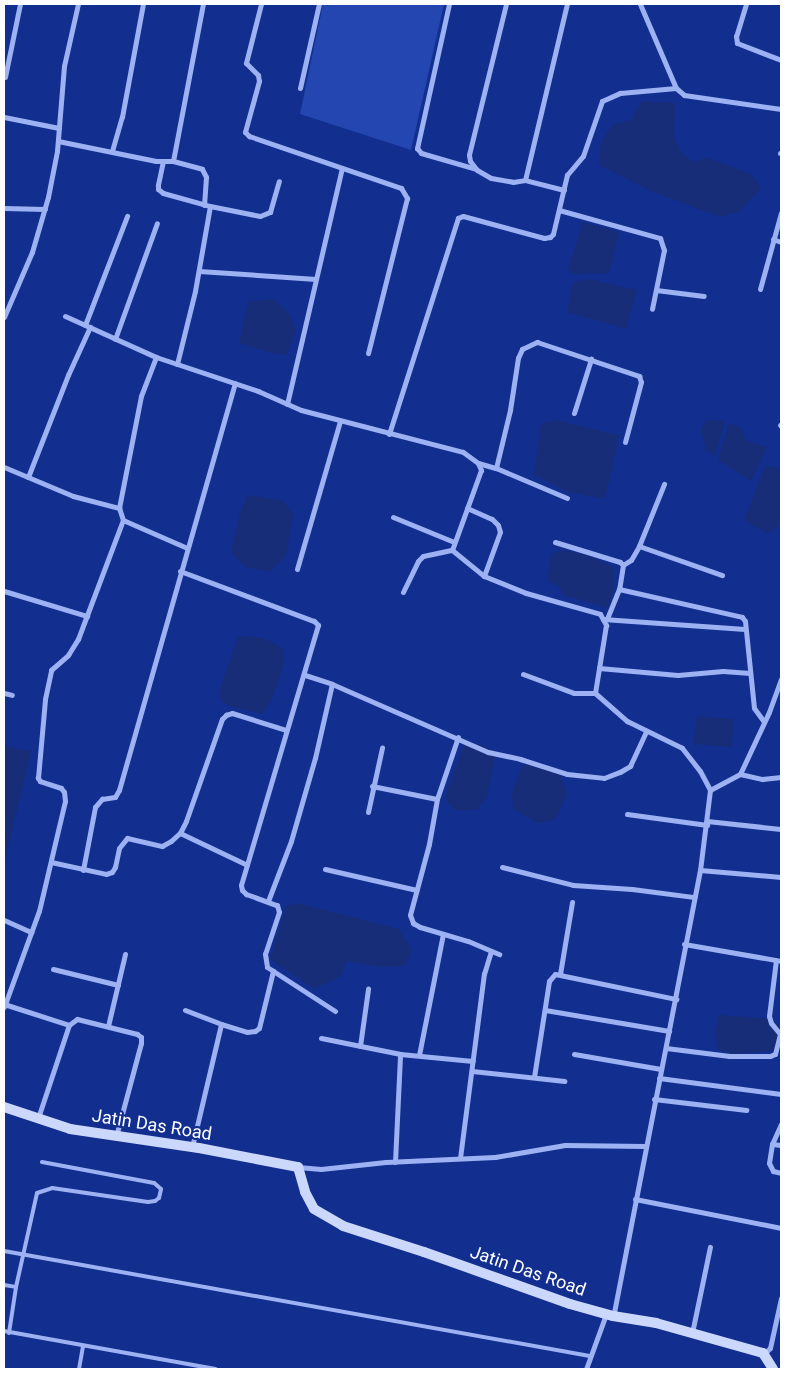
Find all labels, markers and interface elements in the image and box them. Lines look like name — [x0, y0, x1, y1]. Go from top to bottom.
street label: Jatin Das Road — [91, 1105, 213, 1145]
street label: Jatin Das Road — [467, 1241, 589, 1301]

